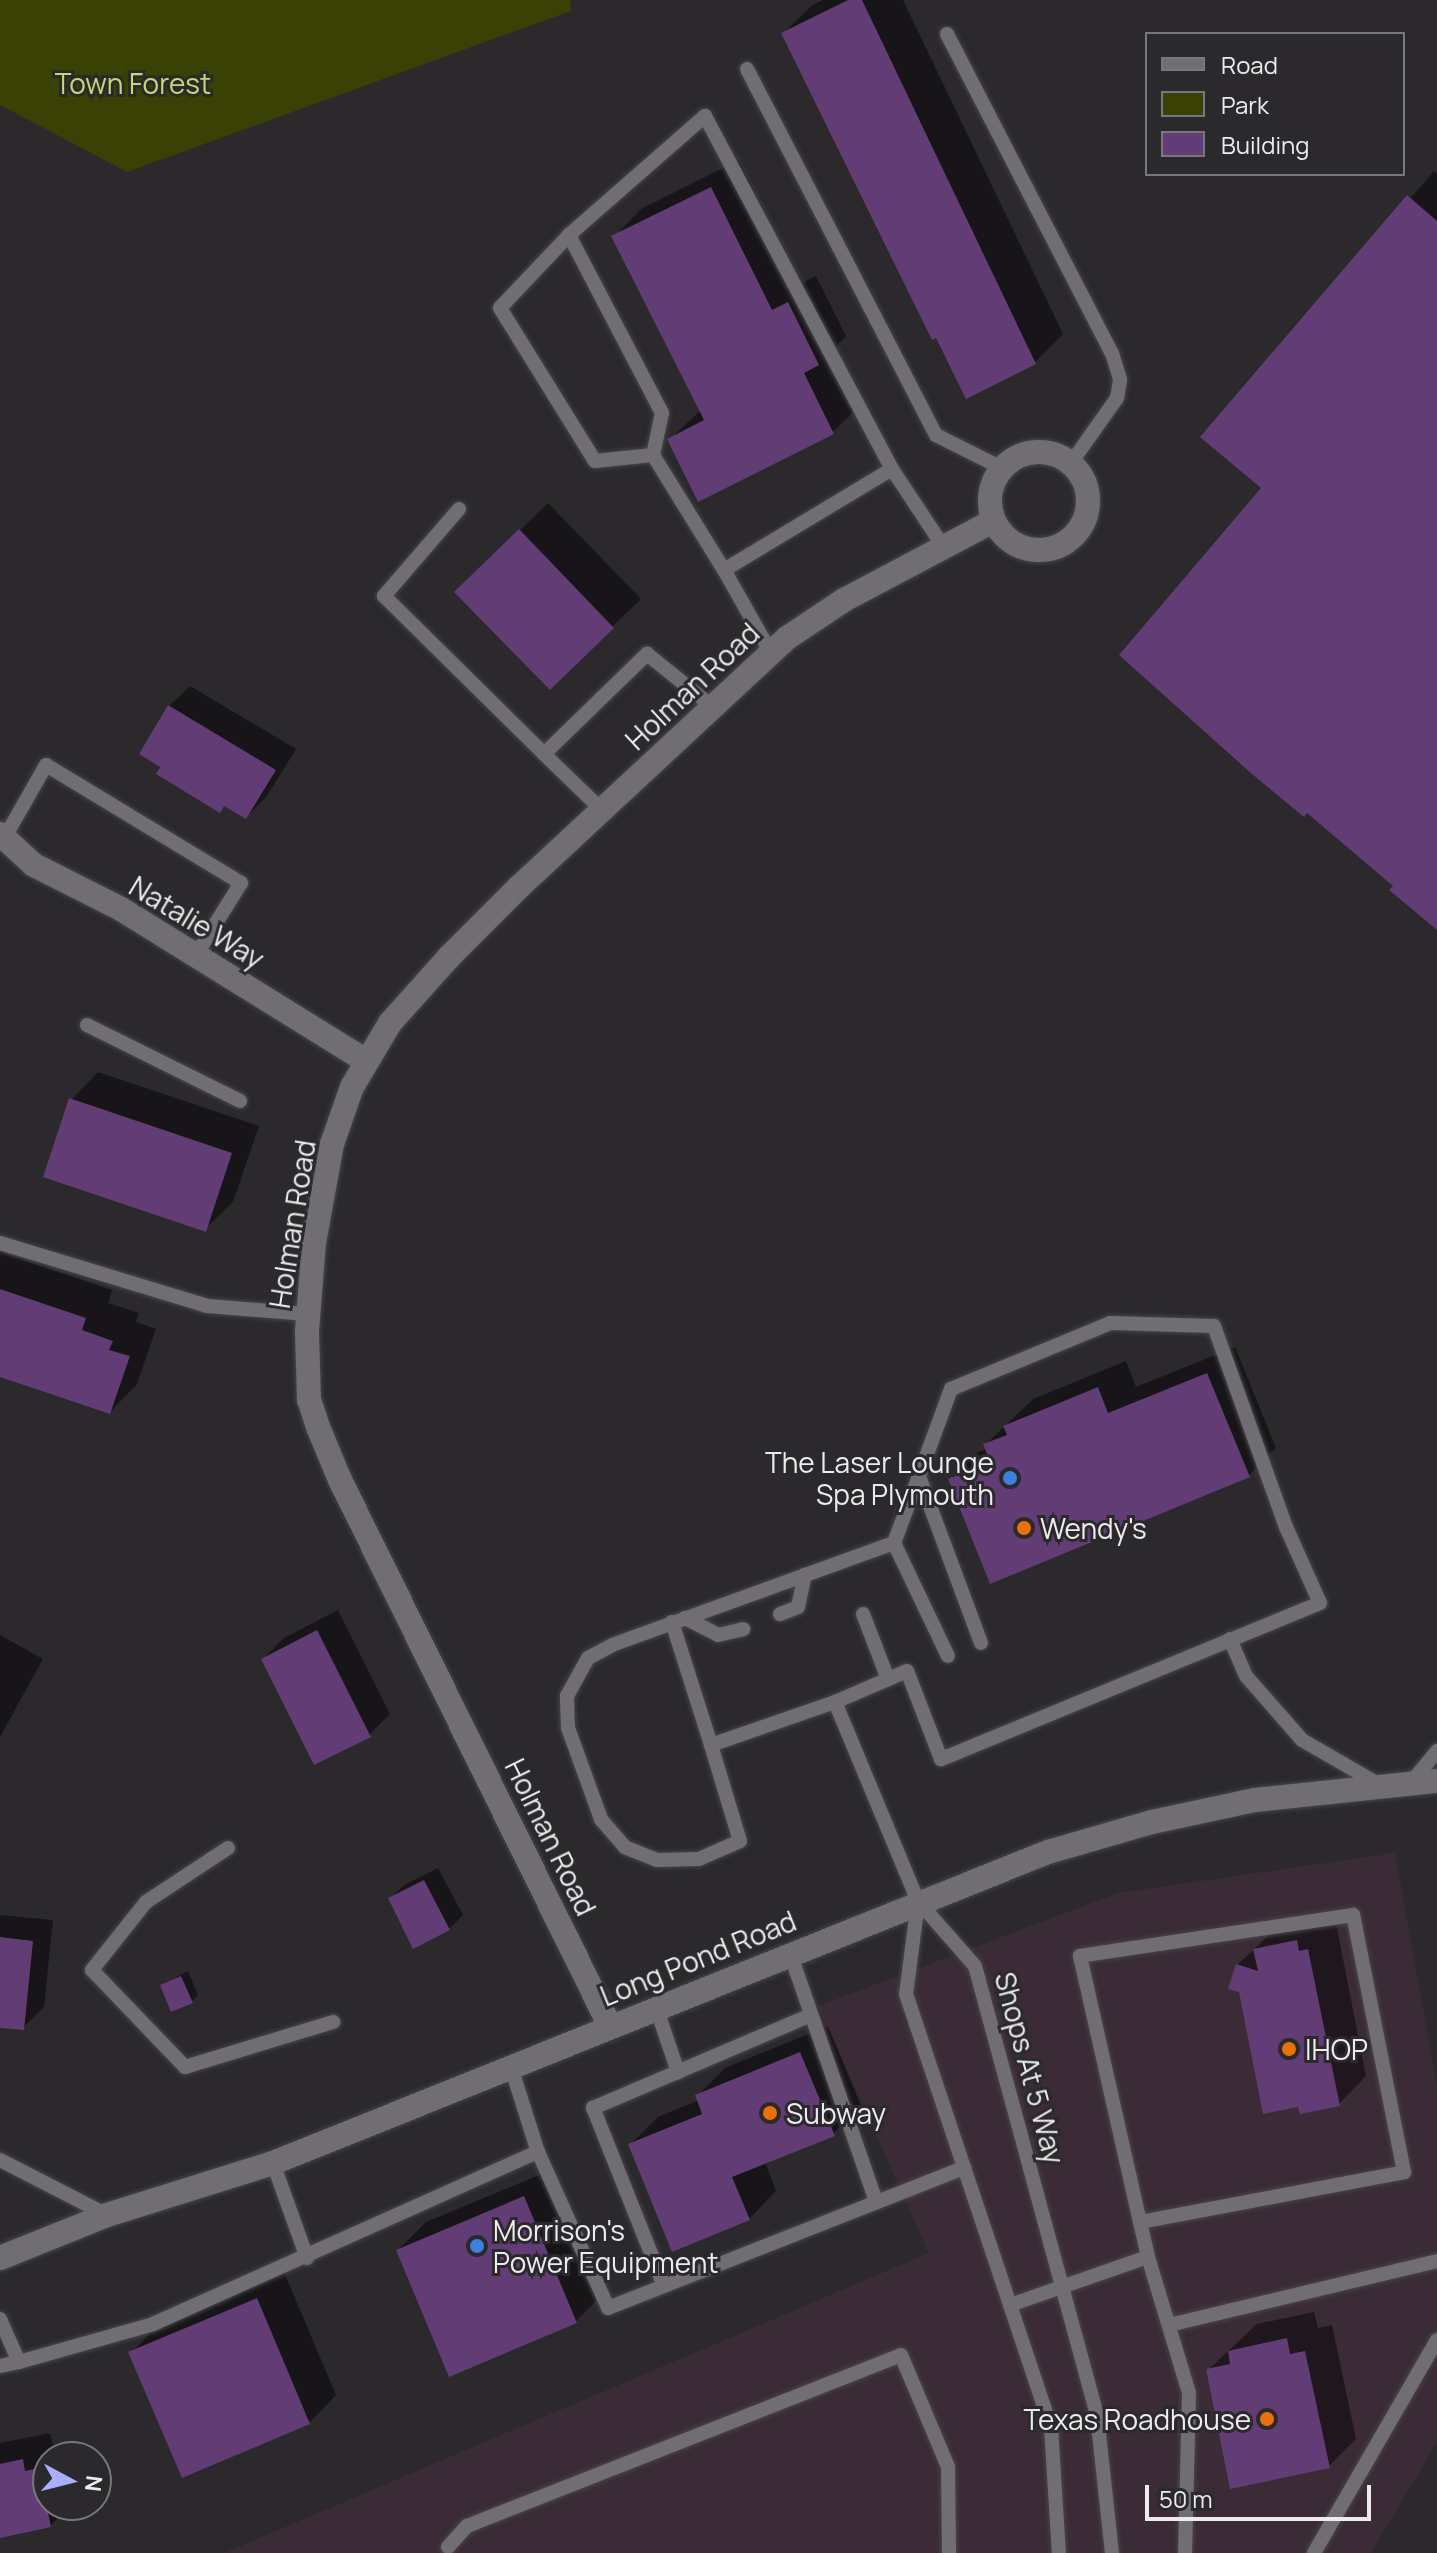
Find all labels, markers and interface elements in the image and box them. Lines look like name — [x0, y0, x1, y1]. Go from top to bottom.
legend — [1145, 32, 1405, 176]
text: Road — [1221, 48, 1278, 81]
park label: Town Forest — [55, 66, 211, 100]
text: Park — [1221, 88, 1269, 121]
text: Building — [1221, 128, 1309, 161]
street label: Holman Road — [618, 616, 766, 756]
street label: Natalie Way — [124, 869, 270, 975]
street label: Holman Road — [262, 1137, 322, 1311]
place label: The Laser Lounge Spa Plymouth — [765, 1445, 994, 1511]
marker: The Laser Lounge Spa Plymouth — [1001, 1469, 1019, 1487]
place label: Wendy's — [1040, 1511, 1147, 1545]
marker: Wendy's — [1015, 1519, 1033, 1537]
street label: Holman Road — [499, 1753, 603, 1921]
street label: Long Pond Road — [595, 1903, 801, 2013]
street label: Shops At 5 Way — [988, 1968, 1072, 2168]
place label: IHOP — [1305, 2032, 1368, 2066]
marker: IHOP — [1280, 2040, 1298, 2058]
place label: Subway — [786, 2096, 886, 2130]
marker: Subway — [761, 2104, 779, 2122]
place label: Morrison's Power Equipment — [493, 2213, 719, 2279]
marker: Morrison's Power Equipment — [468, 2237, 486, 2255]
place label: Texas Roadhouse — [1023, 2402, 1251, 2436]
marker: Texas Roadhouse — [1258, 2410, 1276, 2428]
north arrow — [32, 2441, 112, 2521]
scale bar — [1149, 2469, 1375, 2519]
text: N — [78, 2474, 110, 2493]
text: 50 m — [1159, 2482, 1213, 2515]

